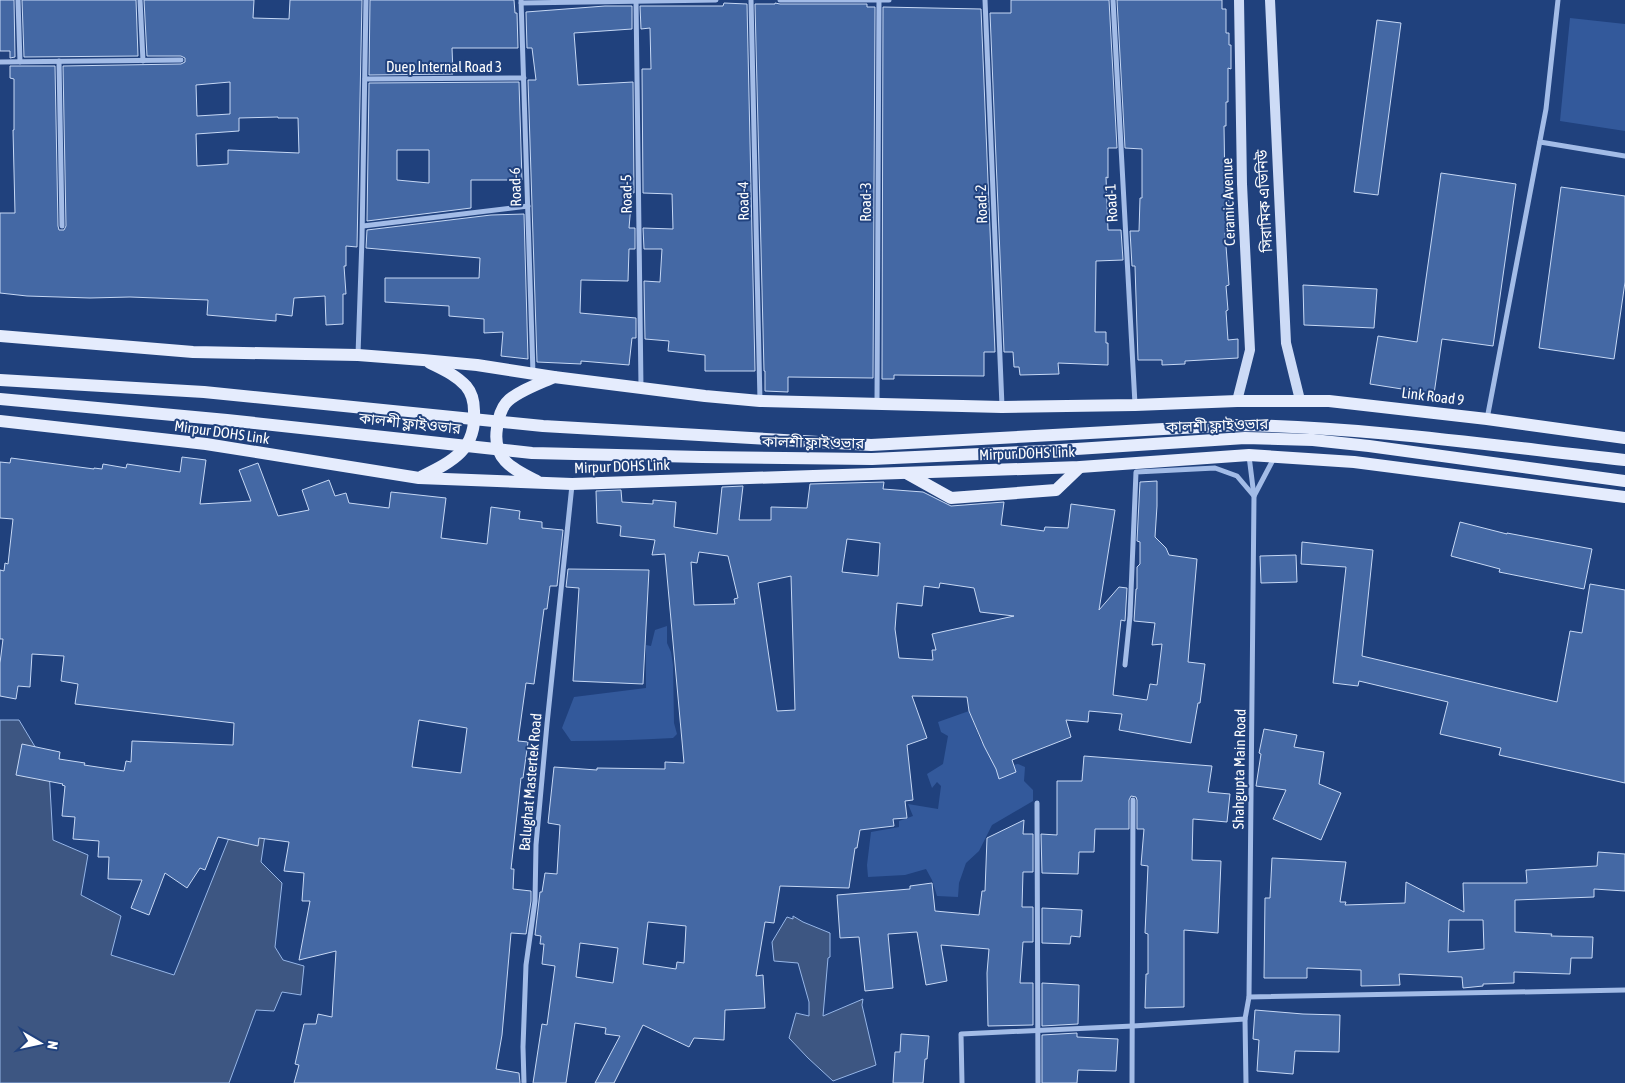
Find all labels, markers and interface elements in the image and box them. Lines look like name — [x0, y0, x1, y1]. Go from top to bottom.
street label: Duep Internal Road 3 — [386, 58, 502, 75]
street label: সিরামিক এভিনিউ — [1253, 149, 1275, 254]
street label: Ceramic Avenue — [1218, 158, 1238, 246]
street label: Road-6 — [506, 167, 524, 207]
street label: Road-5 — [617, 174, 635, 214]
street label: Road-4 — [734, 181, 752, 221]
street label: Road-3 — [857, 182, 874, 222]
street label: Road-1 — [1101, 183, 1121, 223]
street label: Road-2 — [972, 184, 990, 224]
street label: Link Road 9 — [1401, 384, 1465, 408]
street label: কালশী ফ্লাইওভার — [357, 409, 463, 437]
street label: কালশী ফ্লাইওভার — [1164, 415, 1270, 436]
street label: Mirpur DOHS Link — [173, 417, 271, 447]
street label: কালশী ফ্লাইওভার — [761, 433, 865, 452]
street label: Mirpur DOHS Link — [979, 443, 1076, 463]
street label: Mirpur DOHS Link — [574, 456, 671, 476]
street label: Shahgupta Main Road — [1229, 709, 1249, 829]
street label: Balughat Mastertek Road — [516, 712, 544, 852]
north arrow — [15, 1018, 65, 1068]
text: N — [44, 1040, 61, 1050]

